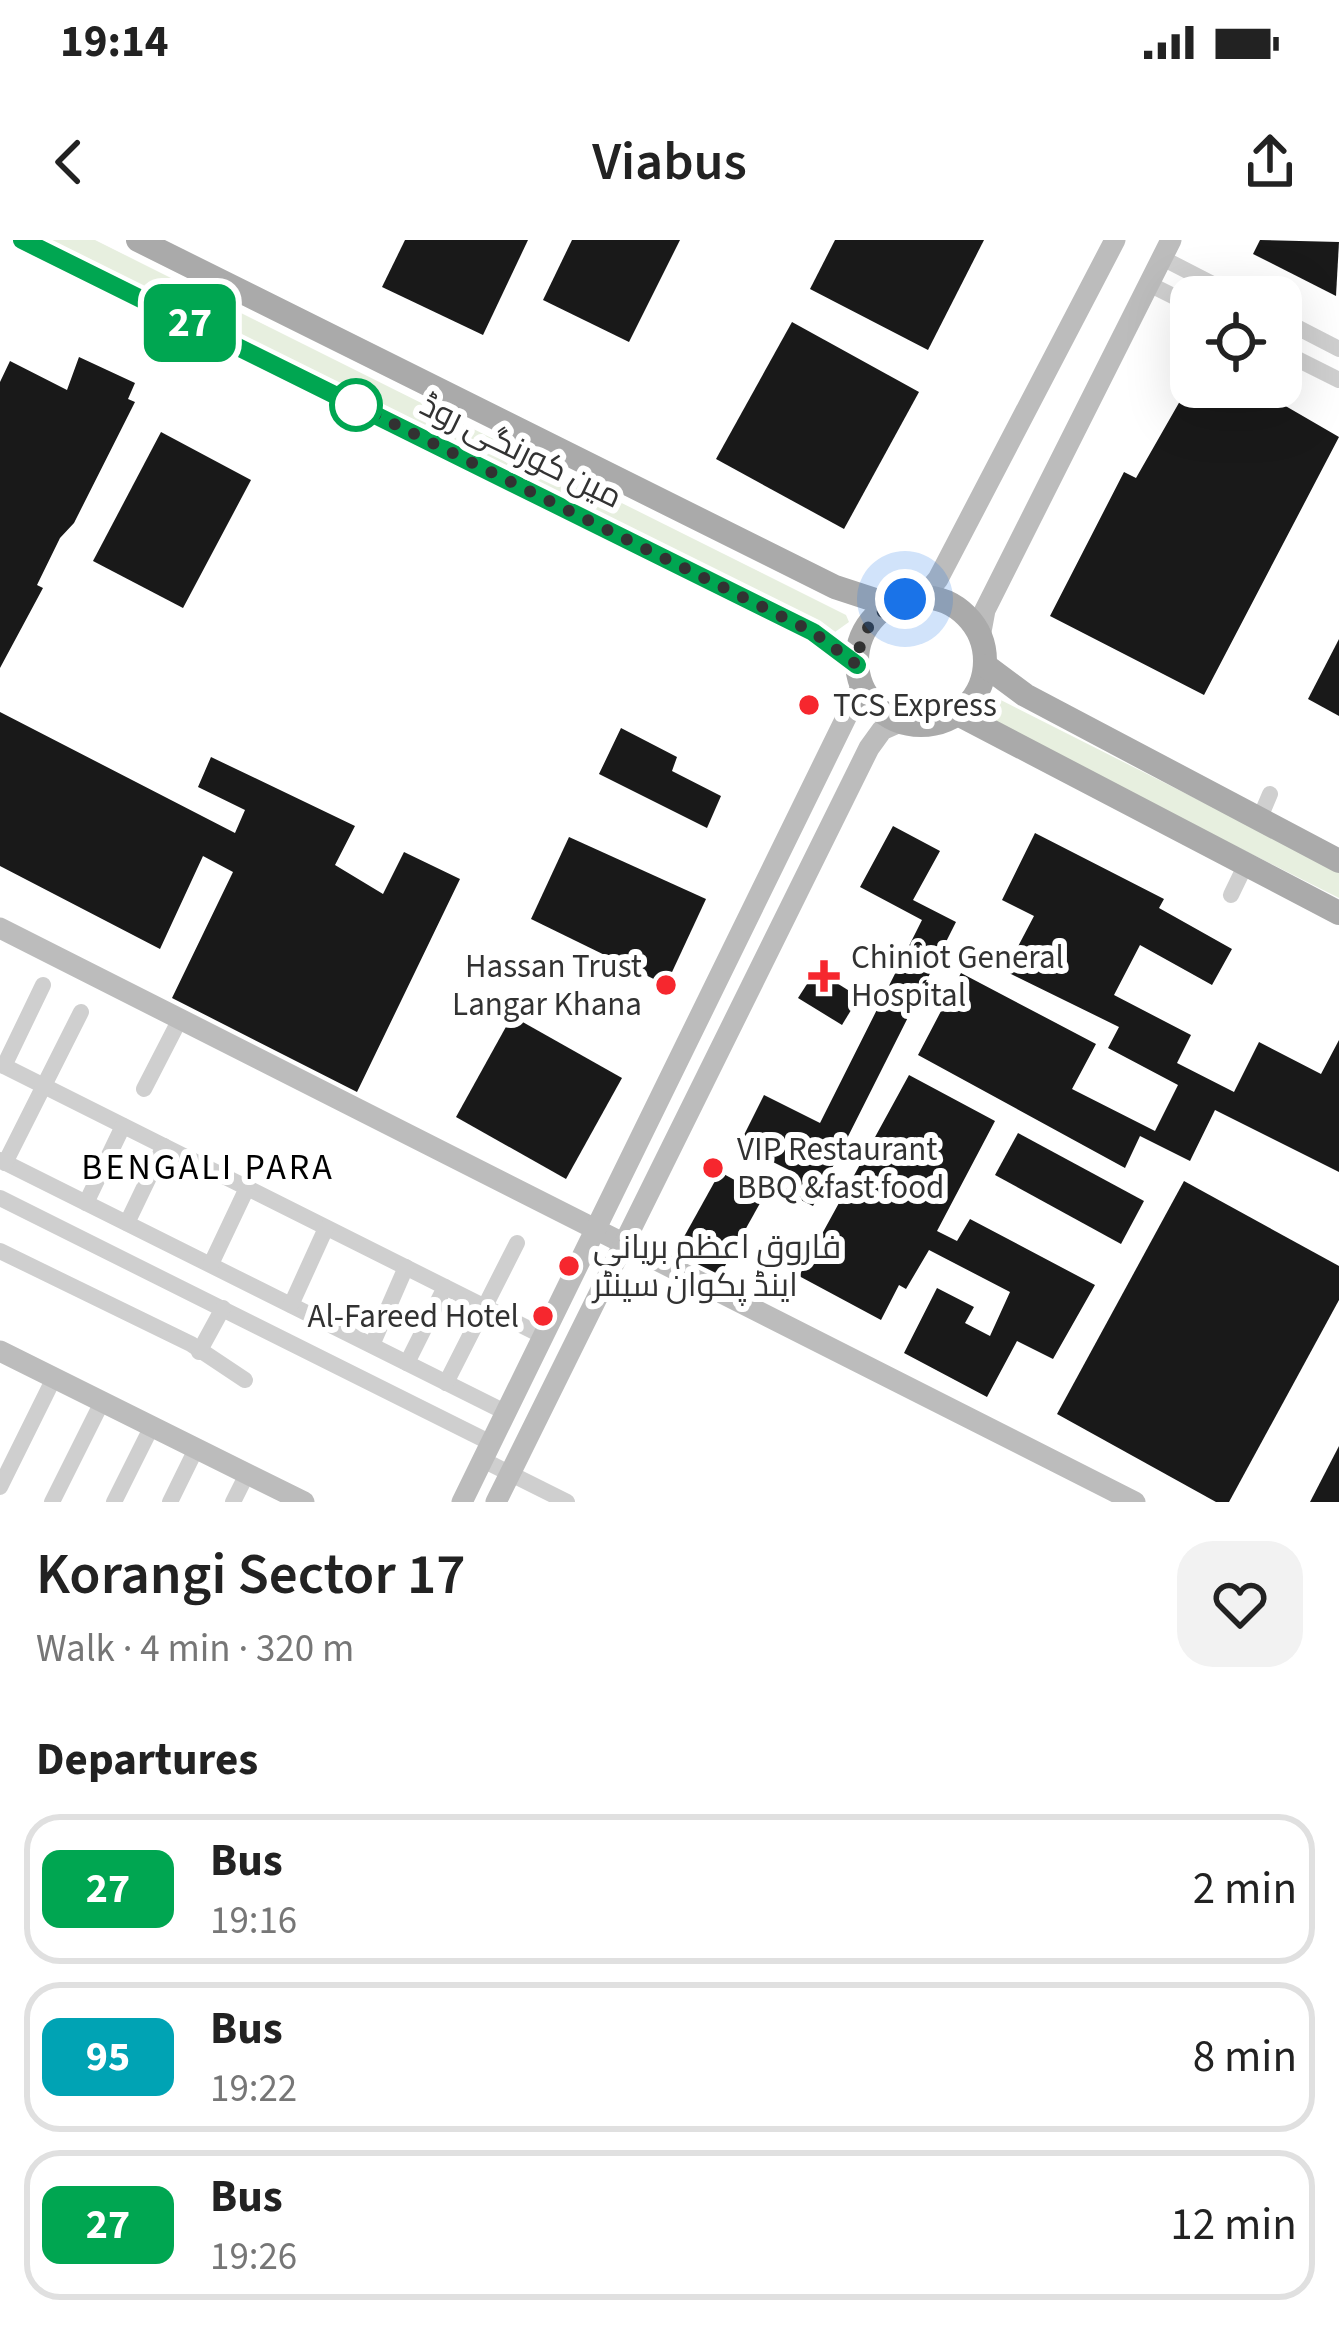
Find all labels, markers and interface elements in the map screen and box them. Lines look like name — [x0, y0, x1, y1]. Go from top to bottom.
text: 19:14 — [60, 10, 169, 74]
text: Viabus — [592, 124, 747, 201]
icon: back — [36, 129, 102, 195]
icon: share — [1237, 129, 1303, 195]
map controls — [1170, 276, 1302, 408]
button: locate — [1170, 276, 1302, 408]
line badge: 27 — [136, 284, 244, 362]
text: 27 — [168, 293, 212, 353]
unlabelled marker — [331, 380, 381, 430]
street label: مین کورنگی روڈ — [412, 382, 630, 520]
your location — [875, 569, 935, 629]
place label: TCS Express — [833, 682, 997, 729]
marker: TCS Express — [796, 692, 822, 718]
place label: Chiniot General Hospital — [851, 934, 1064, 1019]
place label: Hassan Trust Langar Khana — [452, 943, 642, 1028]
marker: Chiniot General Hospital — [808, 960, 840, 992]
marker: Hassan Trust Langar Khana — [653, 972, 679, 998]
place label: VIP Restaurant BBQ &fast food — [737, 1126, 944, 1211]
district label: BENGALI PARA — [81, 1142, 335, 1193]
marker: VIP Restaurant BBQ &fast food — [700, 1155, 726, 1181]
place label: فاروق اعظم بریانی اینڈ پکوان سینٹر — [591, 1224, 841, 1309]
marker: فاروق اعظم بریانی اینڈ پکوان سینٹر — [556, 1253, 582, 1279]
place label: Al-Fareed Hotel — [307, 1293, 519, 1340]
marker: Al-Fareed Hotel — [530, 1303, 556, 1329]
text: Korangi Sector 17 — [36, 1535, 466, 1616]
button: heart — [1177, 1541, 1303, 1667]
text: Walk · 4 min · 320 m — [36, 1621, 354, 1677]
text: Departures — [36, 1728, 258, 1792]
text: Bus — [210, 1829, 283, 1893]
text: 2 min — [1193, 1857, 1297, 1921]
text: 27 — [86, 1859, 130, 1919]
text: 19:16 — [210, 1893, 297, 1949]
text: Bus — [210, 1997, 283, 2061]
text: 8 min — [1193, 2025, 1297, 2089]
text: 95 — [86, 2027, 130, 2087]
text: 19:22 — [210, 2061, 297, 2117]
text: Bus — [210, 2165, 283, 2229]
text: 12 min — [1170, 2193, 1297, 2257]
text: 27 — [86, 2195, 130, 2255]
text: 19:26 — [210, 2229, 297, 2285]

